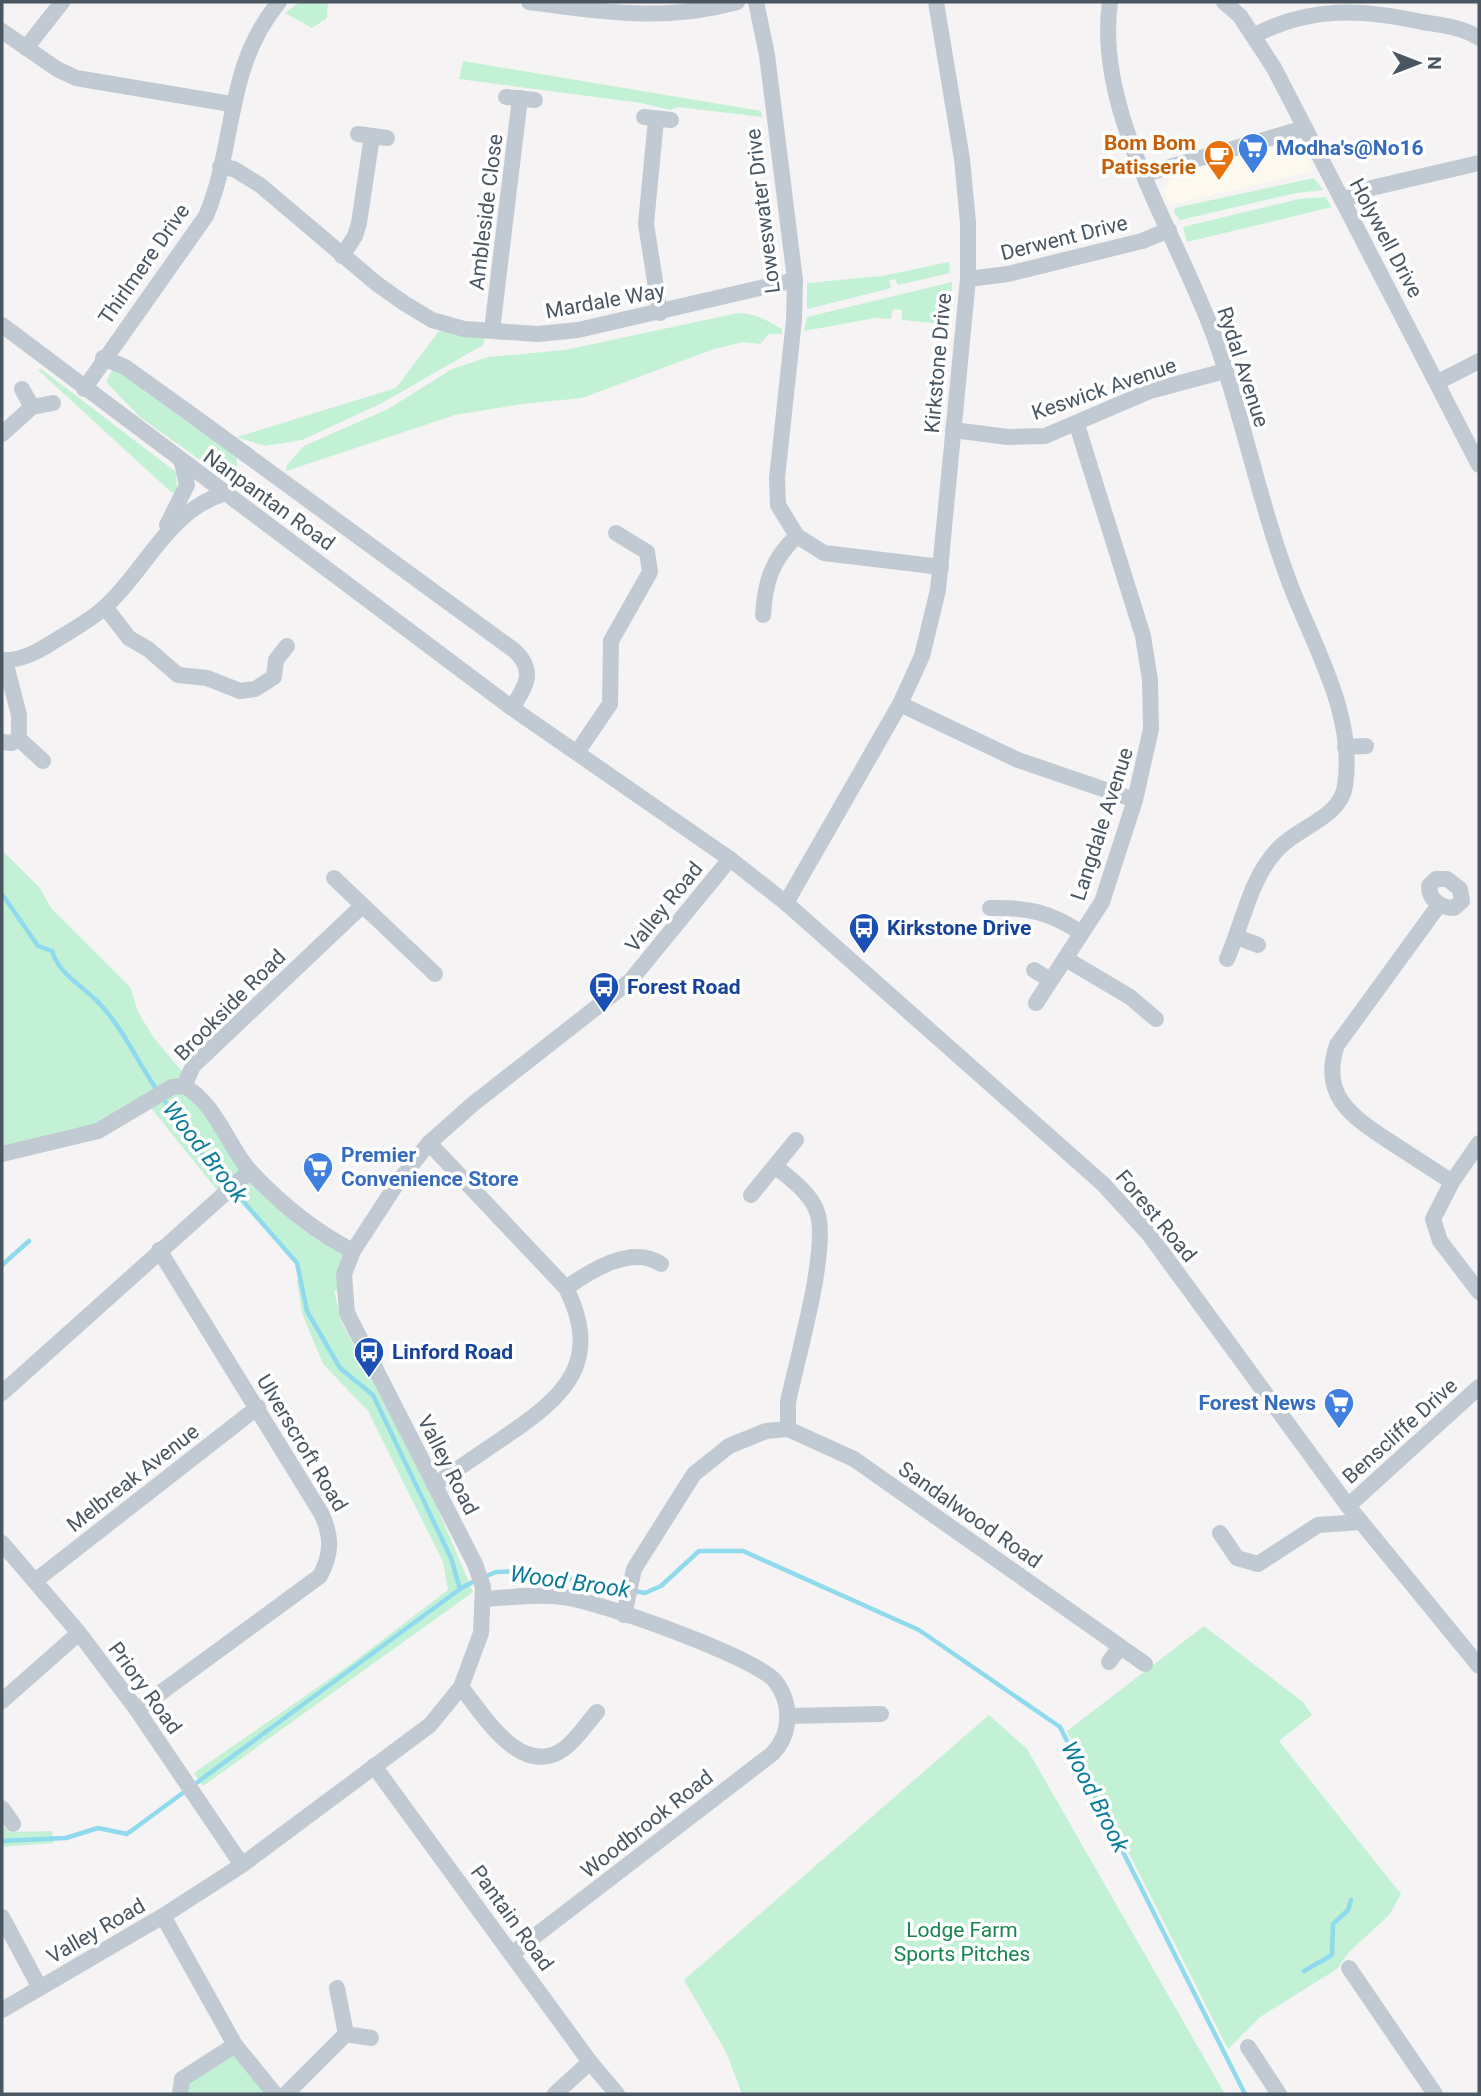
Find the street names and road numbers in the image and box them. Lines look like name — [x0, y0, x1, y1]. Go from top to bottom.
street label: Loweswater Drive — [741, 127, 785, 295]
street label: Ambleside Close — [465, 133, 507, 291]
street label: Holywell Drive — [1345, 174, 1427, 302]
street label: Thirlmere Drive — [94, 199, 194, 329]
street label: Derwent Drive — [998, 211, 1130, 265]
street label: Mardale Way — [543, 279, 667, 323]
street label: Kirkstone Drive — [920, 292, 956, 434]
street label: Rydal Avenue — [1212, 304, 1274, 430]
street label: Keswick Avenue — [1029, 353, 1179, 425]
street label: Nanpantan Road — [199, 444, 339, 556]
street label: Langdale Avenue — [1066, 744, 1138, 904]
street label: Valley Road — [620, 857, 708, 957]
street label: Brookside Road — [170, 945, 290, 1065]
street label: Forest Road — [1111, 1165, 1201, 1267]
street label: Ulverscroft Road — [252, 1370, 352, 1516]
street label: Benscliffe Drive — [1338, 1373, 1462, 1489]
street label: Valley Road — [413, 1411, 483, 1519]
street label: Melbreak Avenue — [62, 1419, 204, 1537]
street label: Sandalwood Road — [894, 1457, 1046, 1573]
street label: Priory Road — [104, 1637, 186, 1739]
street label: Woodbrook Road — [576, 1765, 718, 1883]
street label: Pantain Road — [466, 1861, 558, 1975]
street label: Valley Road — [43, 1893, 149, 1969]

